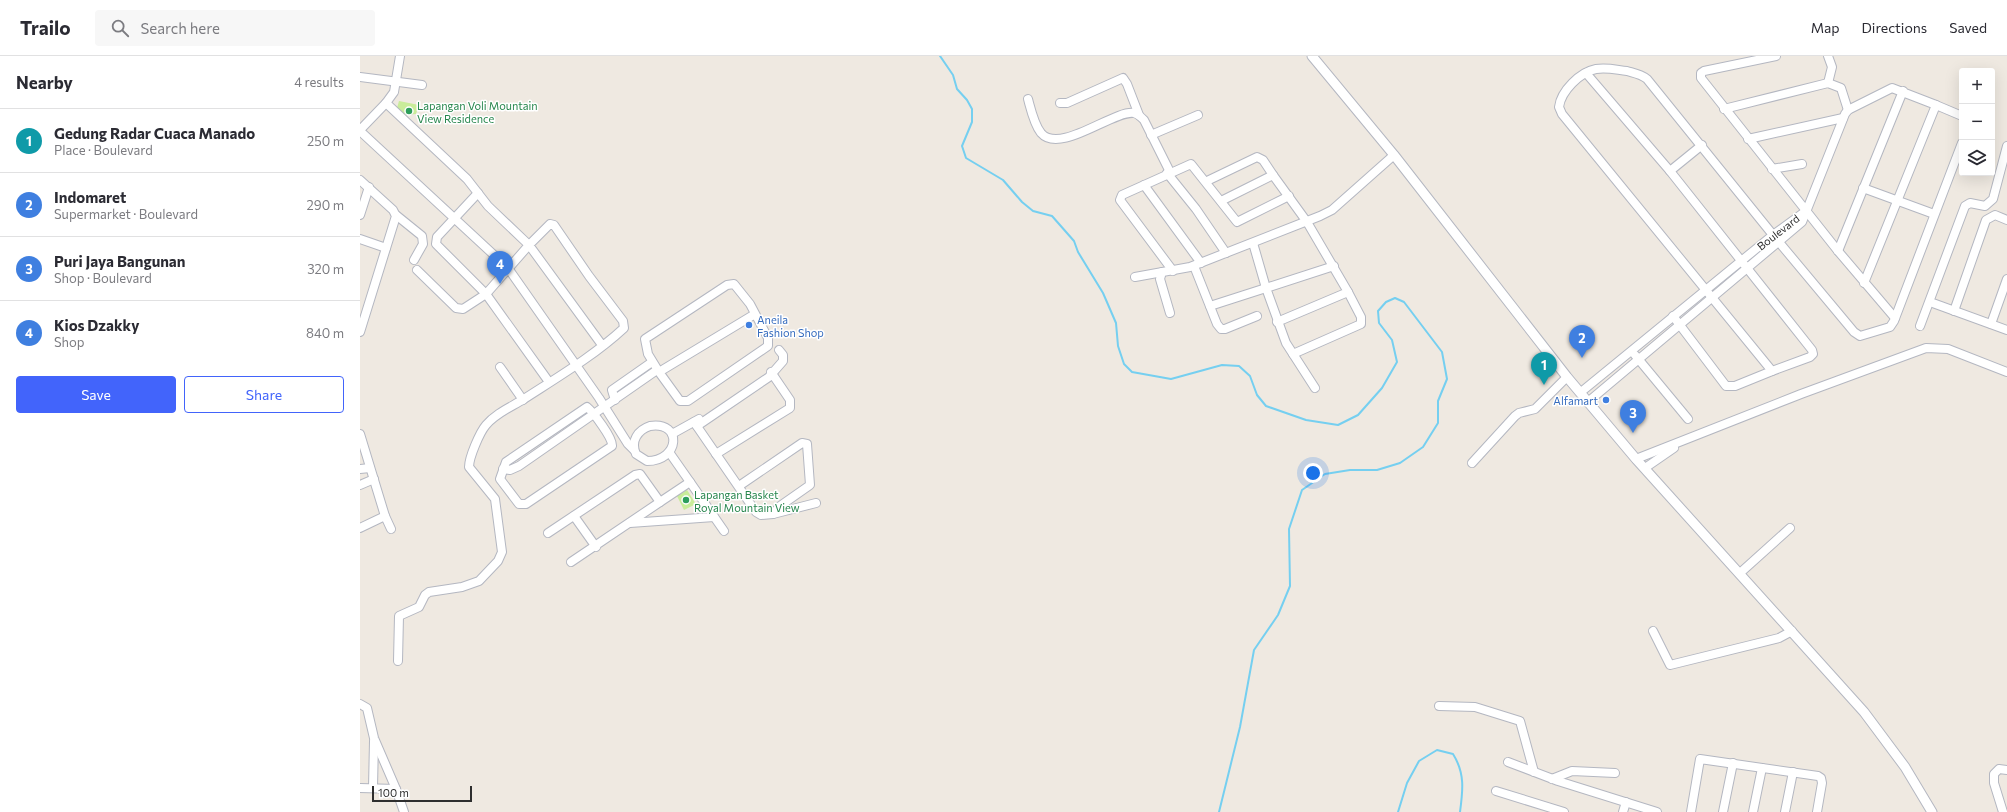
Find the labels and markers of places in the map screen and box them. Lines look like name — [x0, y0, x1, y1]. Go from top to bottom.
place label: Lapangan Voli Mountain View Residence — [417, 99, 538, 125]
marker: Lapangan Voli Mountain View Residence — [404, 106, 414, 116]
pin: 4 — [487, 251, 513, 284]
place label: Aneila Fashion Shop — [757, 313, 824, 339]
marker: Aneila Fashion Shop — [744, 320, 754, 330]
pin: 2 — [1569, 325, 1595, 358]
pin: 1 — [1531, 352, 1557, 385]
place label: Alfamart — [1553, 394, 1598, 407]
marker: Alfamart — [1601, 395, 1611, 405]
pin: 3 — [1620, 400, 1646, 433]
place label: Lapangan Basket Royal Mountain View — [694, 488, 800, 514]
marker: Lapangan Basket Royal Mountain View — [681, 495, 691, 505]

